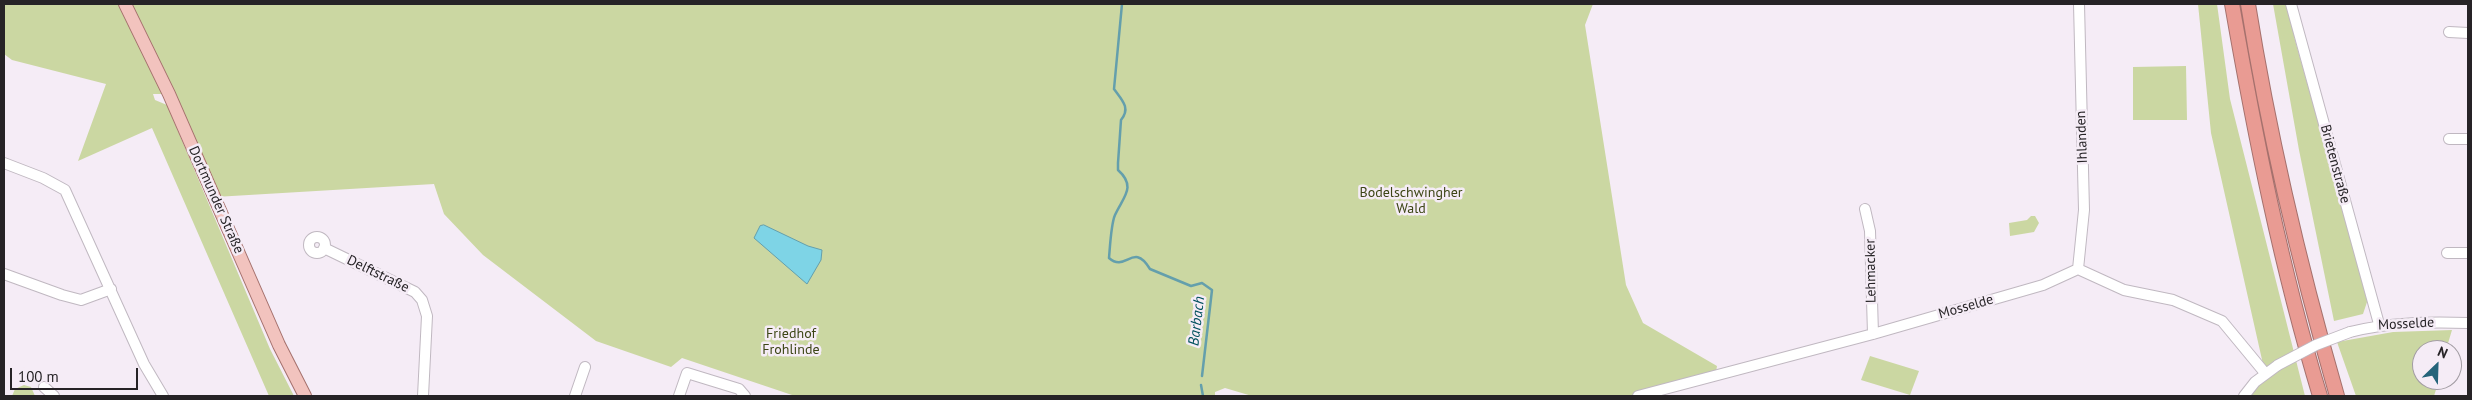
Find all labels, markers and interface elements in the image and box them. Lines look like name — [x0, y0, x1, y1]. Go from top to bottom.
street label: Ihlanden — [2073, 110, 2091, 164]
street label: Brietenstraße — [2316, 123, 2354, 205]
street label: Dortmunder Straße — [185, 144, 247, 256]
park label: Bodelschwingher Wald — [1359, 185, 1463, 218]
street label: Lehmacker — [1862, 239, 1880, 303]
street label: Delftstraße — [344, 252, 412, 296]
street label: Mosselde — [1937, 291, 1995, 323]
water label: Barbach — [1185, 295, 1209, 347]
street label: Mosselde — [2377, 314, 2435, 334]
park label: Friedhof Frohlinde — [762, 326, 820, 358]
north arrow — [2412, 340, 2462, 390]
text: N — [2435, 342, 2451, 362]
scale bar — [12, 358, 140, 390]
text: 100 m — [18, 367, 59, 386]

